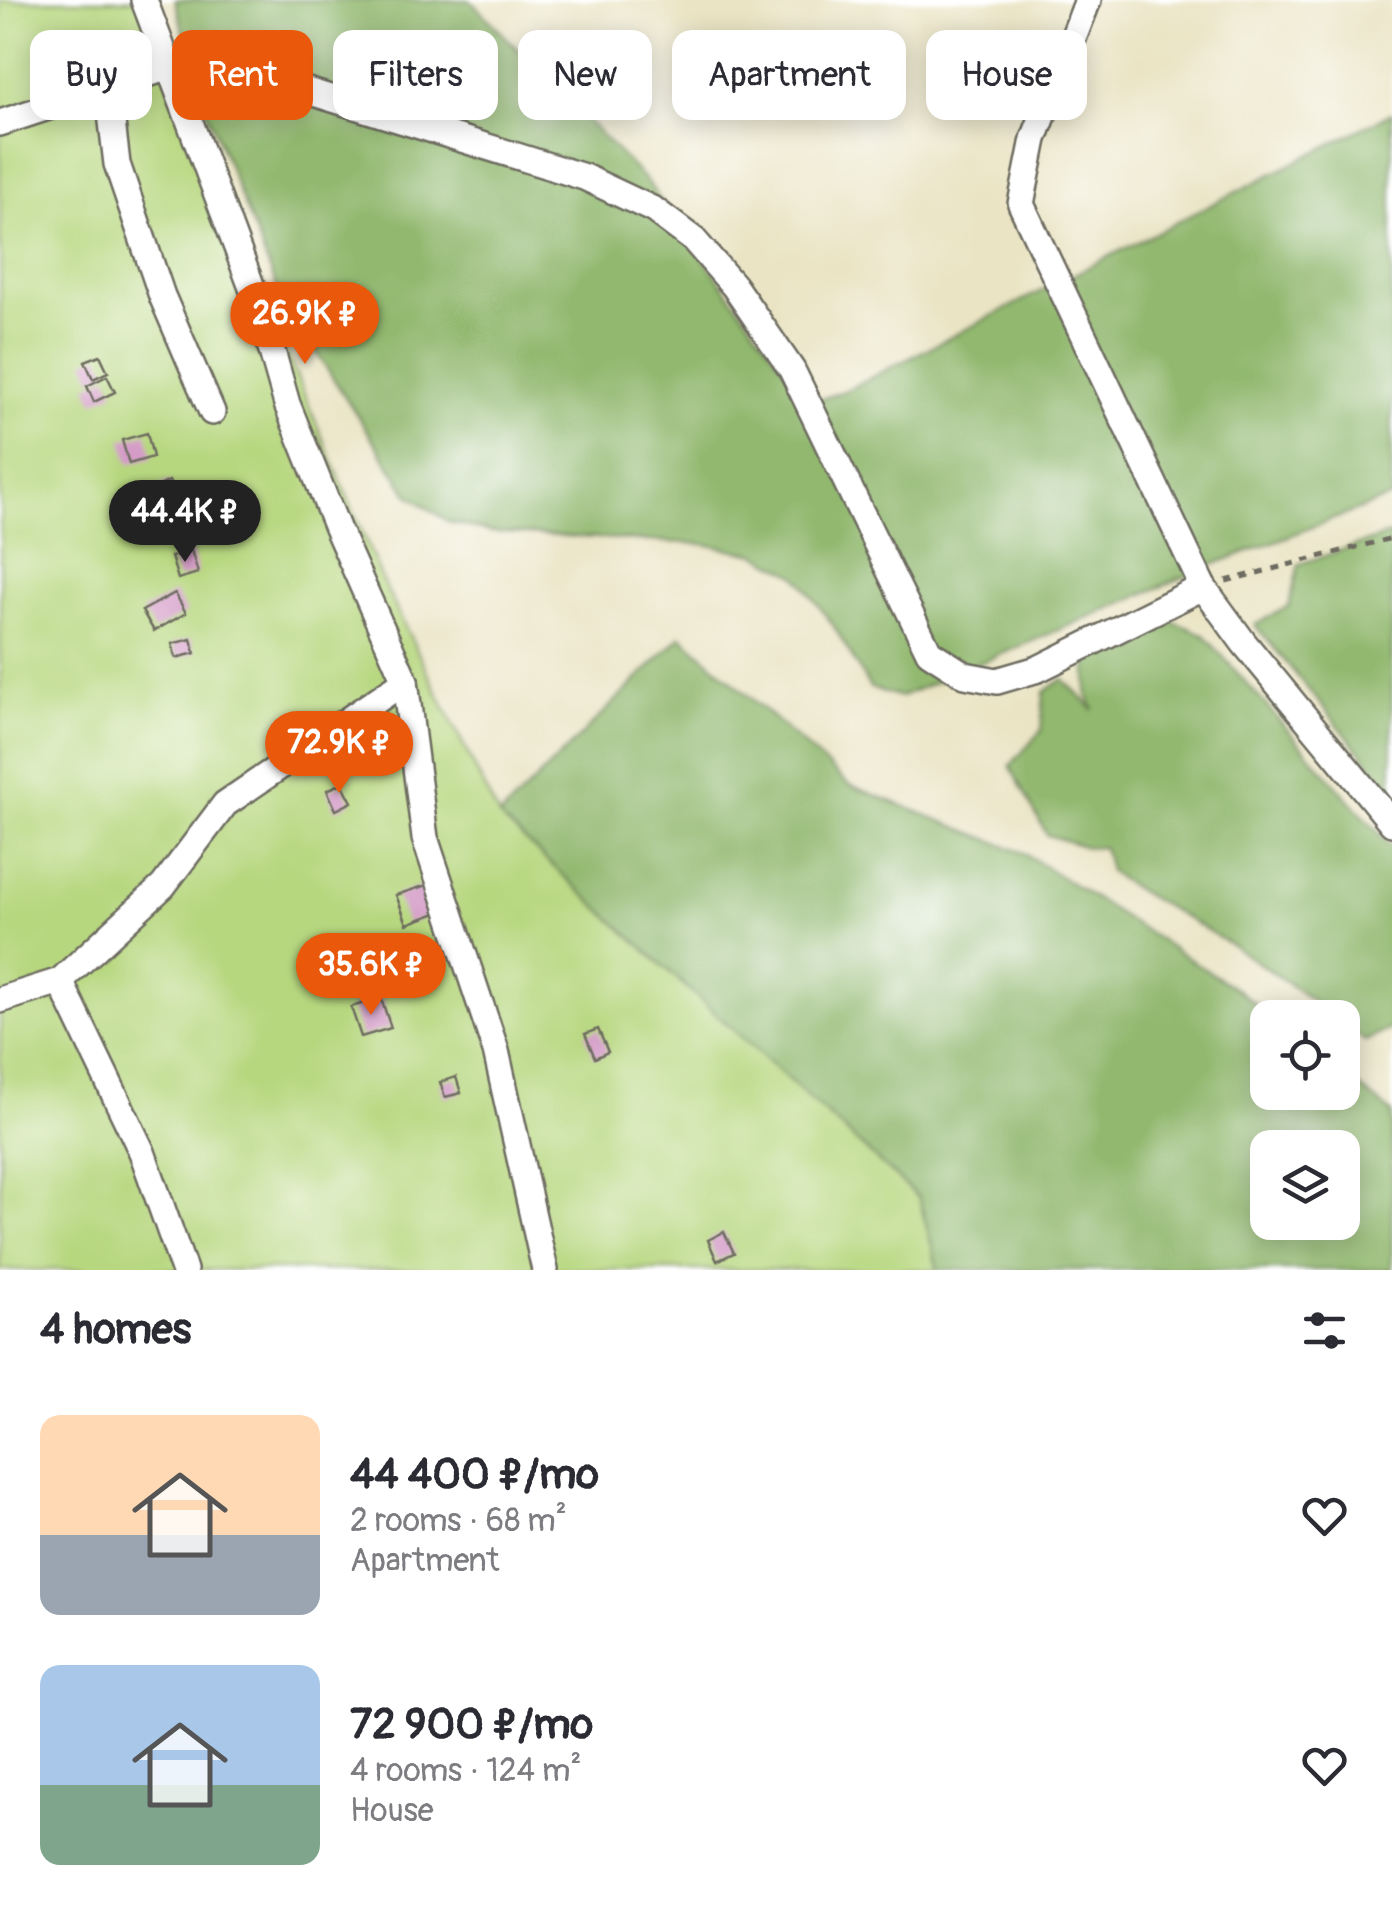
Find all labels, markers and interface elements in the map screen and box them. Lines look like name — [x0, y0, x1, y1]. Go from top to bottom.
chip: Buy — [30, 30, 152, 120]
chip: Rent — [172, 30, 313, 120]
chip: Filters — [333, 30, 498, 120]
chip: New — [518, 30, 652, 120]
chip: Apartment — [672, 30, 906, 120]
chip: House — [926, 30, 1087, 120]
pin: 26.9K ₽ — [213, 282, 397, 367]
text: 26.9K ₽ — [252, 294, 358, 334]
pin: 44.4K ₽ — [93, 480, 277, 565]
text: 44.4K ₽ — [131, 492, 239, 532]
pin: 72.9K ₽ — [247, 711, 431, 796]
text: 72.9K ₽ — [287, 723, 391, 763]
pin: 35.6K ₽ — [279, 933, 463, 1018]
text: 35.6K ₽ — [318, 945, 424, 985]
map controls — [1250, 1000, 1360, 1240]
button: locate — [1250, 1000, 1360, 1110]
button: layers — [1250, 1130, 1360, 1240]
icon: filters — [1297, 1303, 1352, 1358]
text: 4 homes — [40, 1304, 191, 1356]
text: 44 400 ₽/mo — [350, 1449, 599, 1501]
icon: home — [120, 1455, 240, 1575]
icon: heart — [1297, 1488, 1352, 1543]
text: 2 rooms · 68 m² — [350, 1501, 567, 1541]
text: Apartment — [350, 1541, 499, 1581]
text: 72 900 ₽/mo — [350, 1699, 593, 1751]
icon: home — [120, 1705, 240, 1825]
icon: heart — [1297, 1738, 1352, 1793]
text: 4 rooms · 124 m² — [350, 1751, 581, 1791]
text: House — [350, 1791, 434, 1831]

